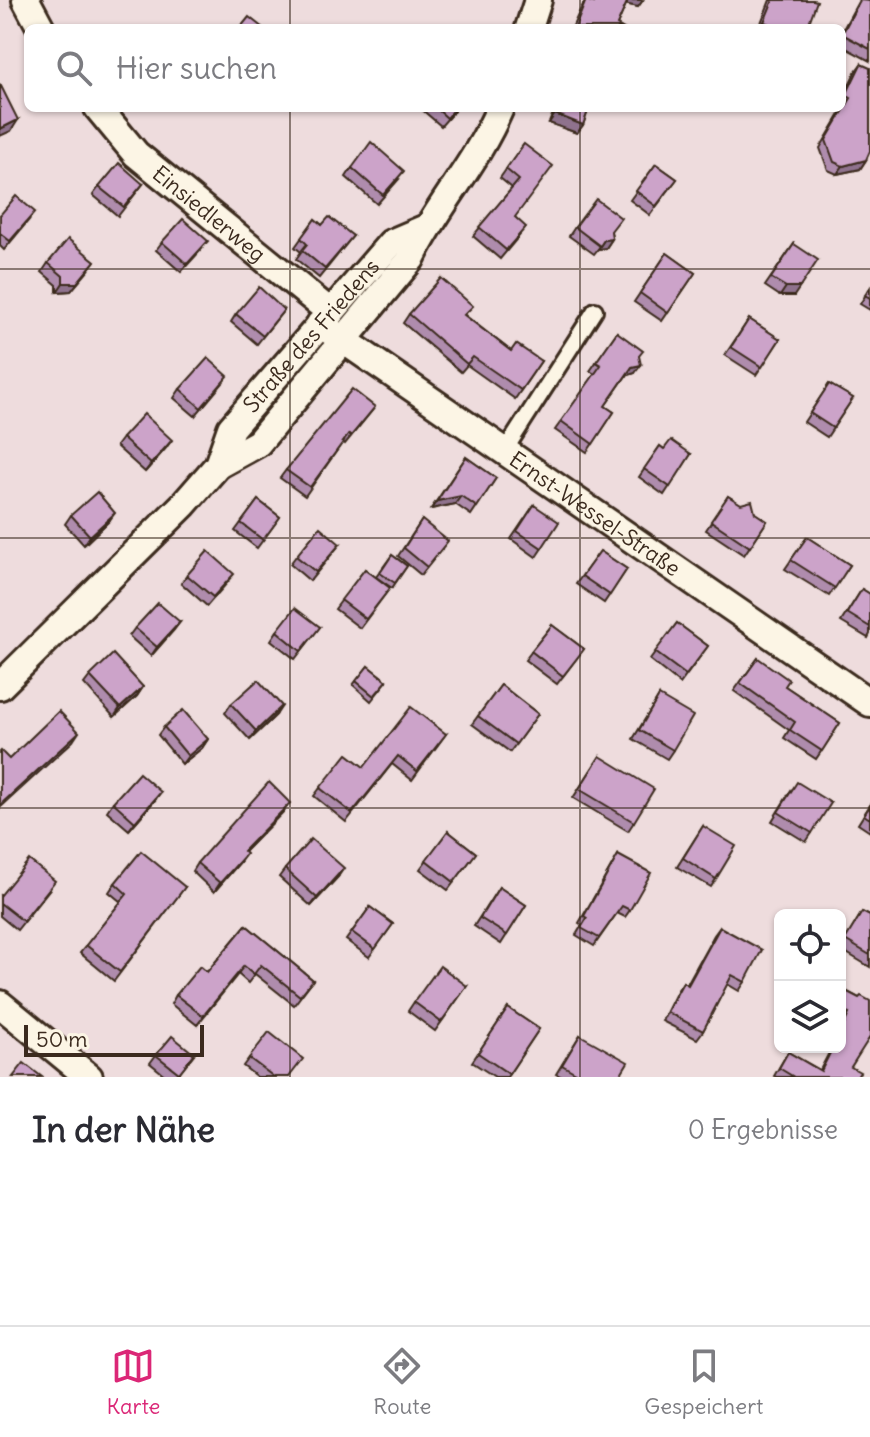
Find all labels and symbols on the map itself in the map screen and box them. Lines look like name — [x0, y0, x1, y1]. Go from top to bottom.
street label: Einsiedlerweg — [147, 159, 271, 268]
street label: Straße des Friedens — [237, 253, 385, 418]
street label: Ernst-Wessel-Straße — [504, 445, 686, 582]
scale bar — [24, 1021, 204, 1057]

